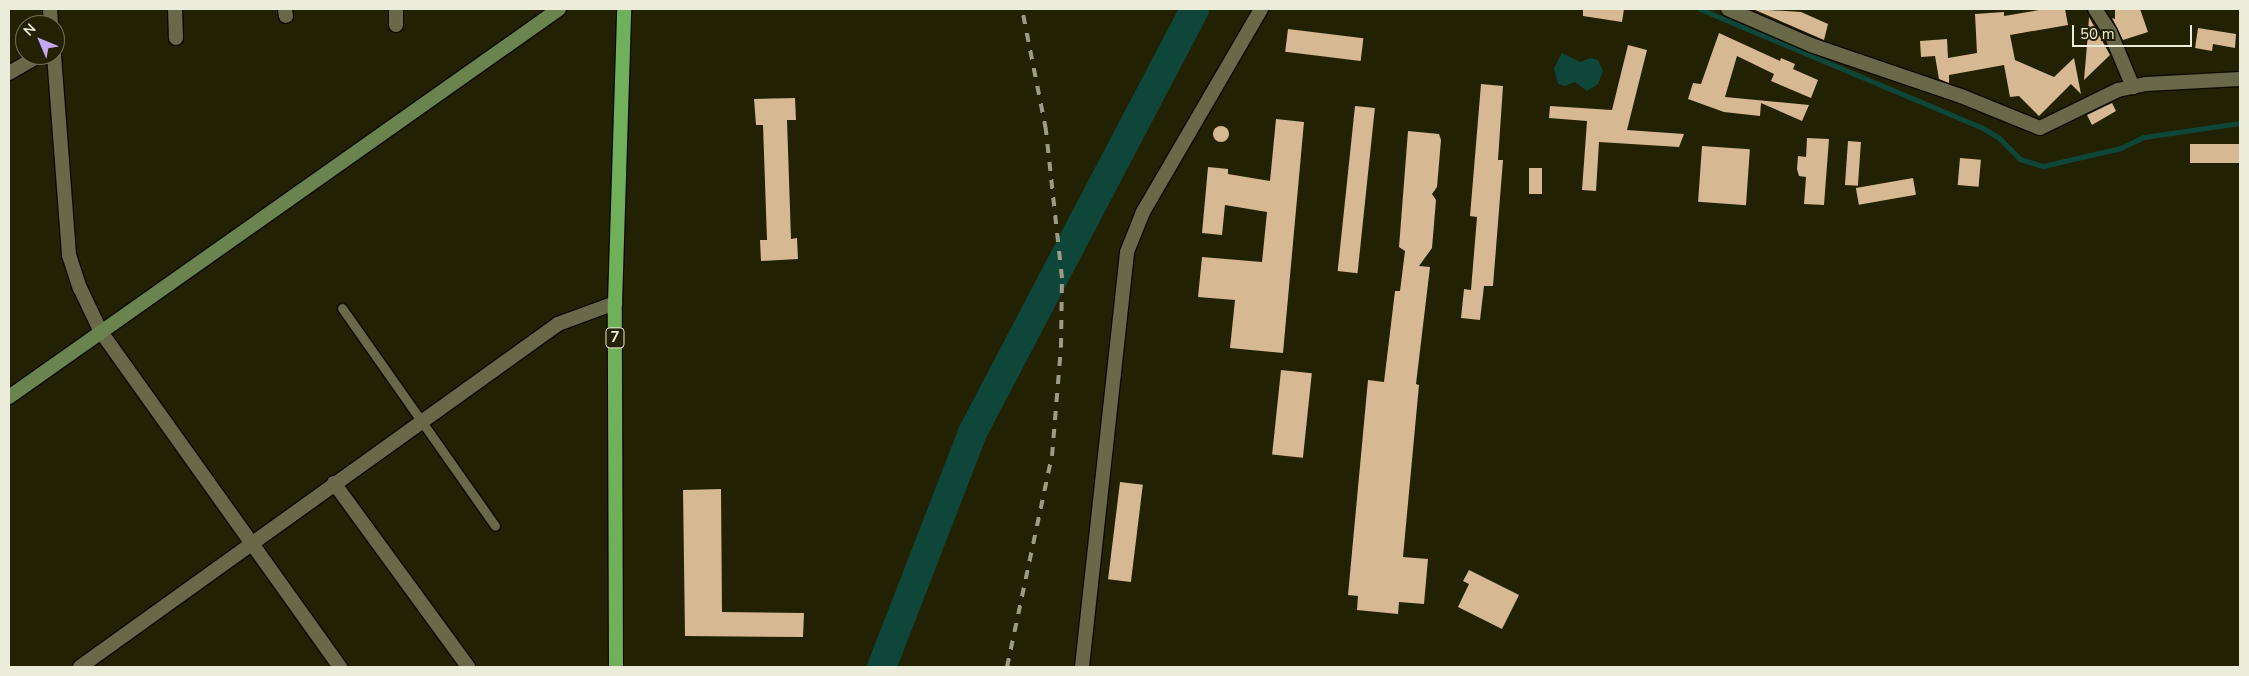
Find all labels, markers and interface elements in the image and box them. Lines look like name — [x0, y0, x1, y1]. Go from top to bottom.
north arrow — [15, 15, 65, 65]
scale bar — [2074, 15, 2194, 47]
text: N — [19, 19, 40, 40]
text: 50 m — [2080, 24, 2115, 44]
road number: 7 — [605, 326, 625, 350]

